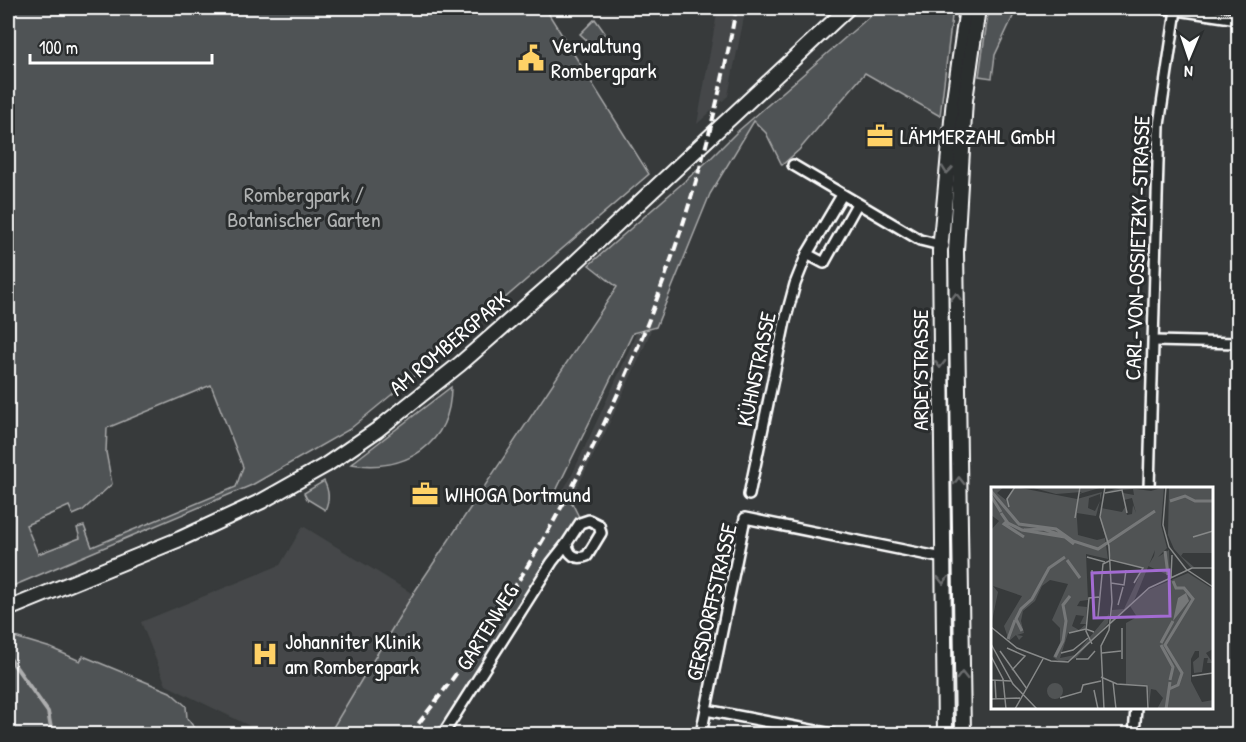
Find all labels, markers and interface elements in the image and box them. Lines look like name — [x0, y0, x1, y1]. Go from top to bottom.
scale bar — [30, 27, 212, 65]
north arrow — [1159, 27, 1219, 87]
place label: Verwaltung Rombergpark — [551, 30, 657, 85]
text: 100 m — [39, 35, 78, 60]
public building icon: Verwaltung Rombergpark — [516, 43, 546, 73]
text: N — [1183, 61, 1193, 83]
street label: CARL-VON-OSSIETZKY-STRASSE — [1117, 115, 1157, 381]
office icon: LÄMMERZAHL GmbH — [865, 121, 895, 151]
place label: LÄMMERZAHL GmbH — [900, 121, 1055, 151]
one-way arrow — [941, 165, 954, 174]
park label: Rombergpark / Botanischer Garten — [227, 179, 381, 234]
street label: AM ROMBERGPARK — [383, 283, 516, 402]
one-way arrow — [950, 292, 962, 301]
street label: KÜHNSTRASSE — [729, 309, 783, 429]
street label: ARDEYSTRASSE — [905, 309, 935, 431]
one-way arrow — [934, 360, 946, 369]
one-way arrow — [953, 477, 966, 486]
office icon: WIHOGA Dortmund — [410, 479, 440, 509]
place label: WIHOGA Dortmund — [445, 479, 591, 509]
inset map — [991, 487, 1213, 709]
street label: GERSDORFFSTRASSE — [678, 520, 744, 684]
one-way arrow — [937, 576, 950, 585]
street label: GARTENWEG — [449, 578, 526, 676]
place label: Johanniter Klinik am Rombergpark — [285, 626, 421, 681]
hospital icon: Johanniter Klinik am Rombergpark — [250, 639, 280, 669]
one-way arrow — [956, 672, 968, 681]

